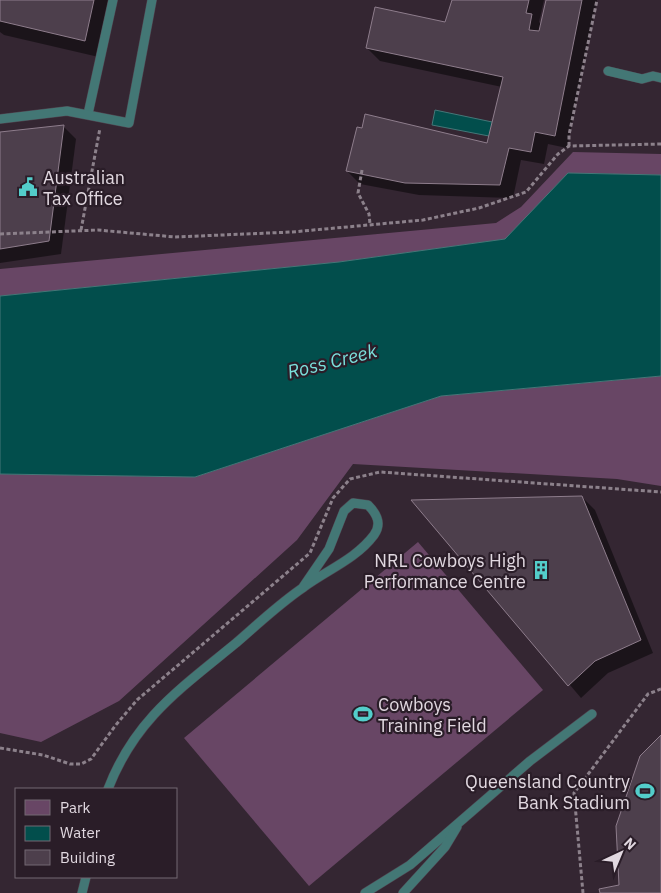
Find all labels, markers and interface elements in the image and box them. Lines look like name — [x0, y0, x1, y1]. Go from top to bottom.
place label: Australian Tax Office — [43, 166, 125, 210]
public building icon: Australian Tax Office — [17, 176, 39, 198]
water label: Ross Creek — [285, 338, 380, 384]
place label: NRL Cowboys High Performance Centre — [364, 549, 526, 593]
building icon: NRL Cowboys High Performance Centre — [530, 559, 552, 581]
place label: Cowboys Training Field — [378, 693, 487, 737]
sports icon: Cowboys Training Field — [352, 703, 374, 725]
place label: Queensland Country Bank Stadium — [465, 770, 630, 814]
sports icon: Queensland Country Bank Stadium — [634, 780, 656, 802]
legend — [15, 788, 178, 878]
text: Park — [60, 798, 90, 817]
text: Water — [60, 823, 101, 842]
north arrow — [596, 828, 646, 878]
text: N — [620, 834, 640, 854]
text: Building — [60, 848, 115, 867]

